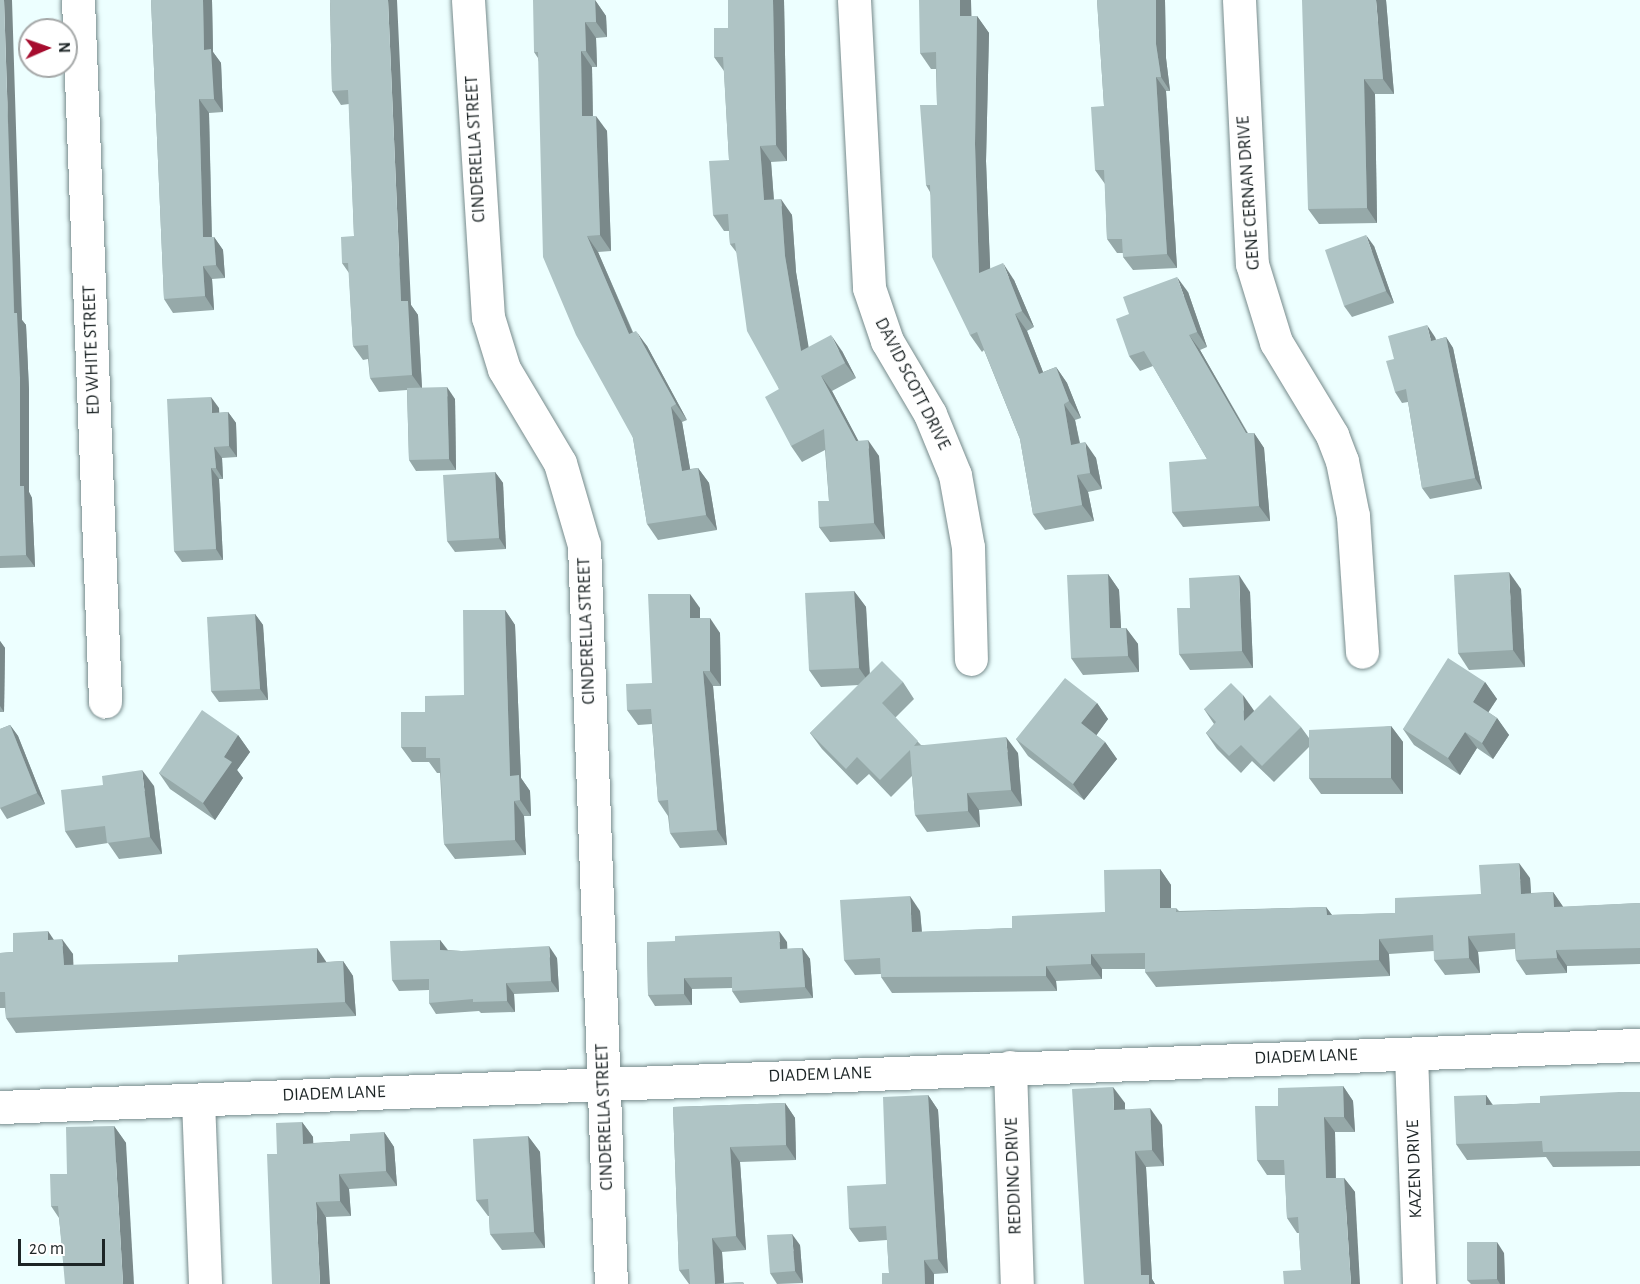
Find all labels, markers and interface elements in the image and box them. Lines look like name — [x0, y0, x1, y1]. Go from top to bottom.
north arrow — [18, 18, 78, 78]
text: N — [56, 42, 72, 53]
street label: CINDERELLA STREET — [461, 75, 491, 223]
street label: GENE CERNAN DRIVE — [1233, 115, 1265, 271]
street label: ED WHITE STREET — [79, 285, 105, 415]
street label: DAVID SCOTT DRIVE — [869, 314, 955, 454]
street label: CINDERELLA STREET — [574, 557, 600, 705]
street label: CINDERELLA STREET — [592, 1043, 618, 1191]
street label: DIADEM LANE — [1254, 1044, 1358, 1070]
street label: DIADEM LANE — [768, 1062, 872, 1088]
street label: DIADEM LANE — [282, 1081, 386, 1107]
street label: REDDING DRIVE — [1001, 1117, 1027, 1235]
street label: KAZEN DRIVE — [1402, 1119, 1428, 1219]
scale bar — [21, 1227, 108, 1265]
text: 20 m — [29, 1240, 64, 1258]

